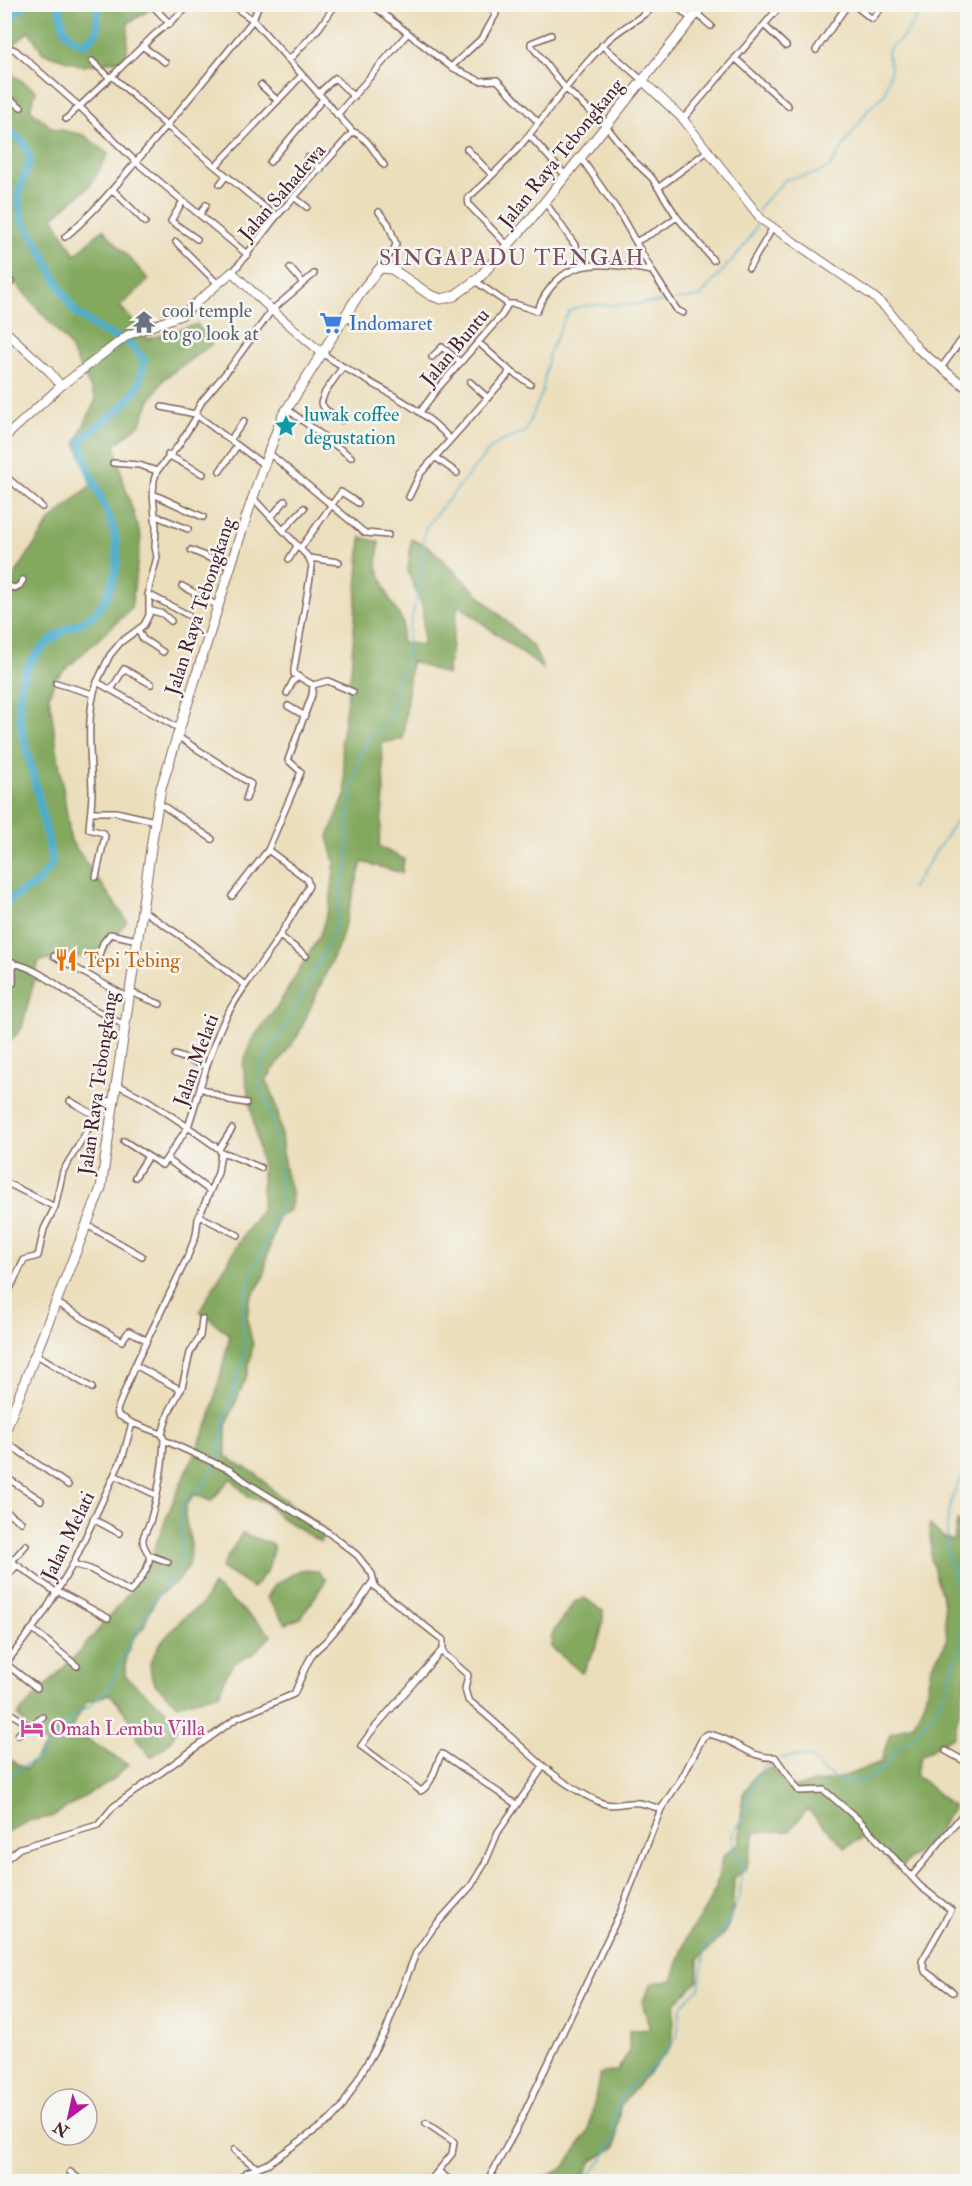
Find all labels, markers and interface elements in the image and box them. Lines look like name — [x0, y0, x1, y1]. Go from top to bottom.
street label: Jalan Raya Tebongkang — [492, 72, 630, 234]
street label: Jalan Sahadewa — [232, 138, 331, 246]
district label: SINGAPADU TENGAH — [379, 244, 645, 272]
place label: cool temple to go look at — [162, 298, 259, 346]
street label: Jalan Buntu — [414, 303, 495, 392]
temple icon: cool temple to go look at — [131, 309, 157, 335]
supermarket icon: Indomaret — [318, 310, 344, 336]
place label: Indomaret — [349, 311, 433, 336]
place label: luwak coffee degustation — [304, 402, 399, 450]
place icon: luwak coffee degustation — [273, 413, 299, 439]
street label: Jalan Raya Tebongkang — [159, 513, 241, 699]
restaurant icon: Tepi Tebing — [53, 947, 79, 973]
place label: Tepi Tebing — [84, 948, 181, 974]
street label: Jalan Raya Tebongkang — [73, 988, 123, 1177]
street label: Jalan Melati — [167, 1010, 224, 1110]
street label: Jalan Melati — [35, 1487, 100, 1586]
hotel icon: Omah Lembu Villa — [19, 1715, 45, 1741]
place label: Omah Lembu Villa — [50, 1716, 206, 1741]
north arrow — [39, 2087, 99, 2147]
text: N — [49, 2116, 74, 2142]

